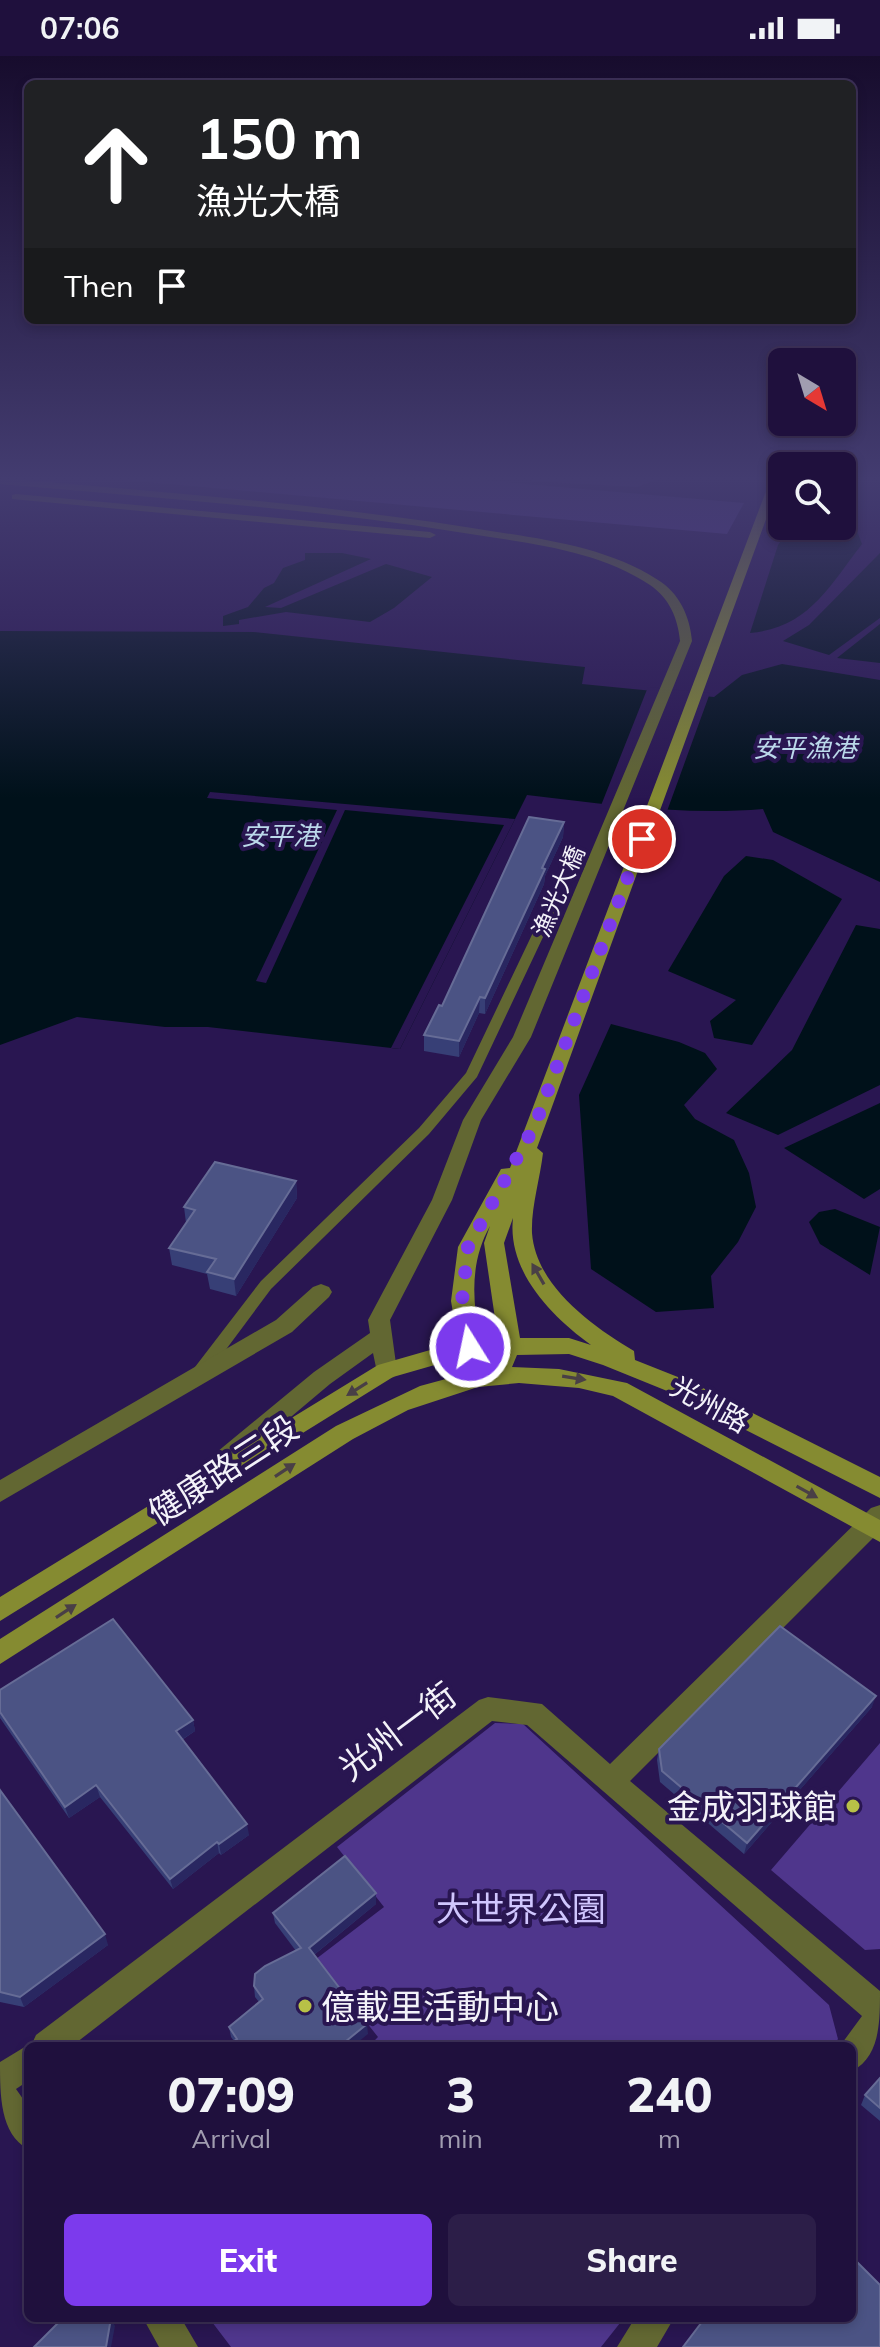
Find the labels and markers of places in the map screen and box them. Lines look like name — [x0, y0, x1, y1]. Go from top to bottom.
pin — [608, 805, 676, 873]
place label: 金成羽球館 — [667, 1785, 837, 1828]
marker: 金成羽球館 — [844, 1797, 862, 1815]
place label: 億載里活動中心 — [321, 1985, 559, 2028]
marker: 億載里活動中心 — [296, 1997, 314, 2015]

